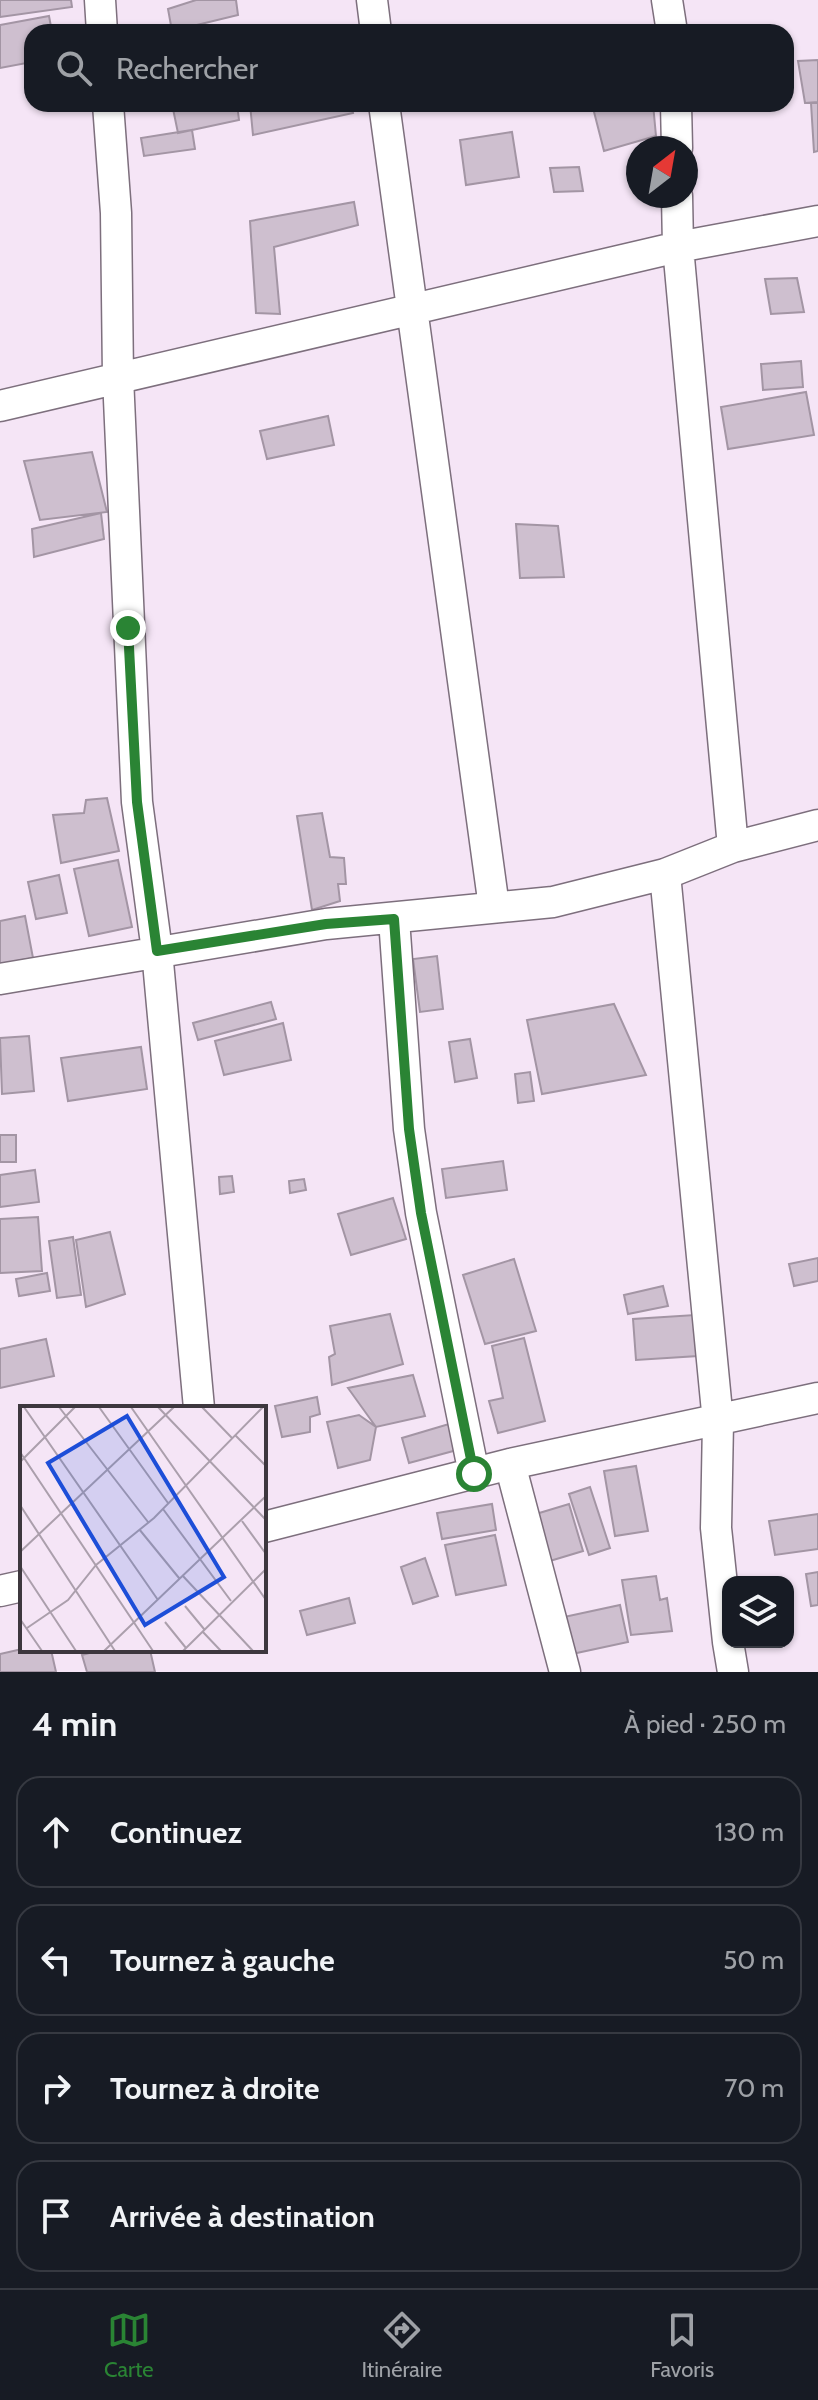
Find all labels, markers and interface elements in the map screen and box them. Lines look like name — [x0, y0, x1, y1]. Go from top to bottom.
search box — [24, 24, 794, 112]
icon: search — [52, 46, 96, 90]
text: Rechercher — [116, 50, 258, 87]
north arrow — [626, 136, 698, 208]
route end — [110, 610, 146, 646]
inset map — [20, 1406, 266, 1652]
route start — [456, 1456, 492, 1492]
map controls — [722, 1576, 794, 1648]
button: layers — [722, 1576, 794, 1648]
text: 4 min — [32, 1703, 117, 1745]
text: À pied · 250 m — [624, 1708, 786, 1740]
icon: ahead — [34, 1810, 78, 1854]
text: Continuez — [110, 1814, 242, 1851]
text: 130 m — [715, 1816, 784, 1848]
icon: left — [34, 1938, 78, 1982]
text: Tournez à gauche — [110, 1942, 335, 1979]
text: 50 m — [723, 1944, 784, 1976]
icon: right — [34, 2066, 78, 2110]
text: Tournez à droite — [110, 2070, 319, 2107]
text: 70 m — [724, 2072, 784, 2104]
icon: arrive — [34, 2194, 78, 2238]
text: Arrivée à destination — [110, 2198, 375, 2235]
tab: Carte — [104, 2308, 154, 2383]
tab: Itinéraire — [361, 2308, 442, 2383]
tab: Favoris — [650, 2308, 714, 2383]

